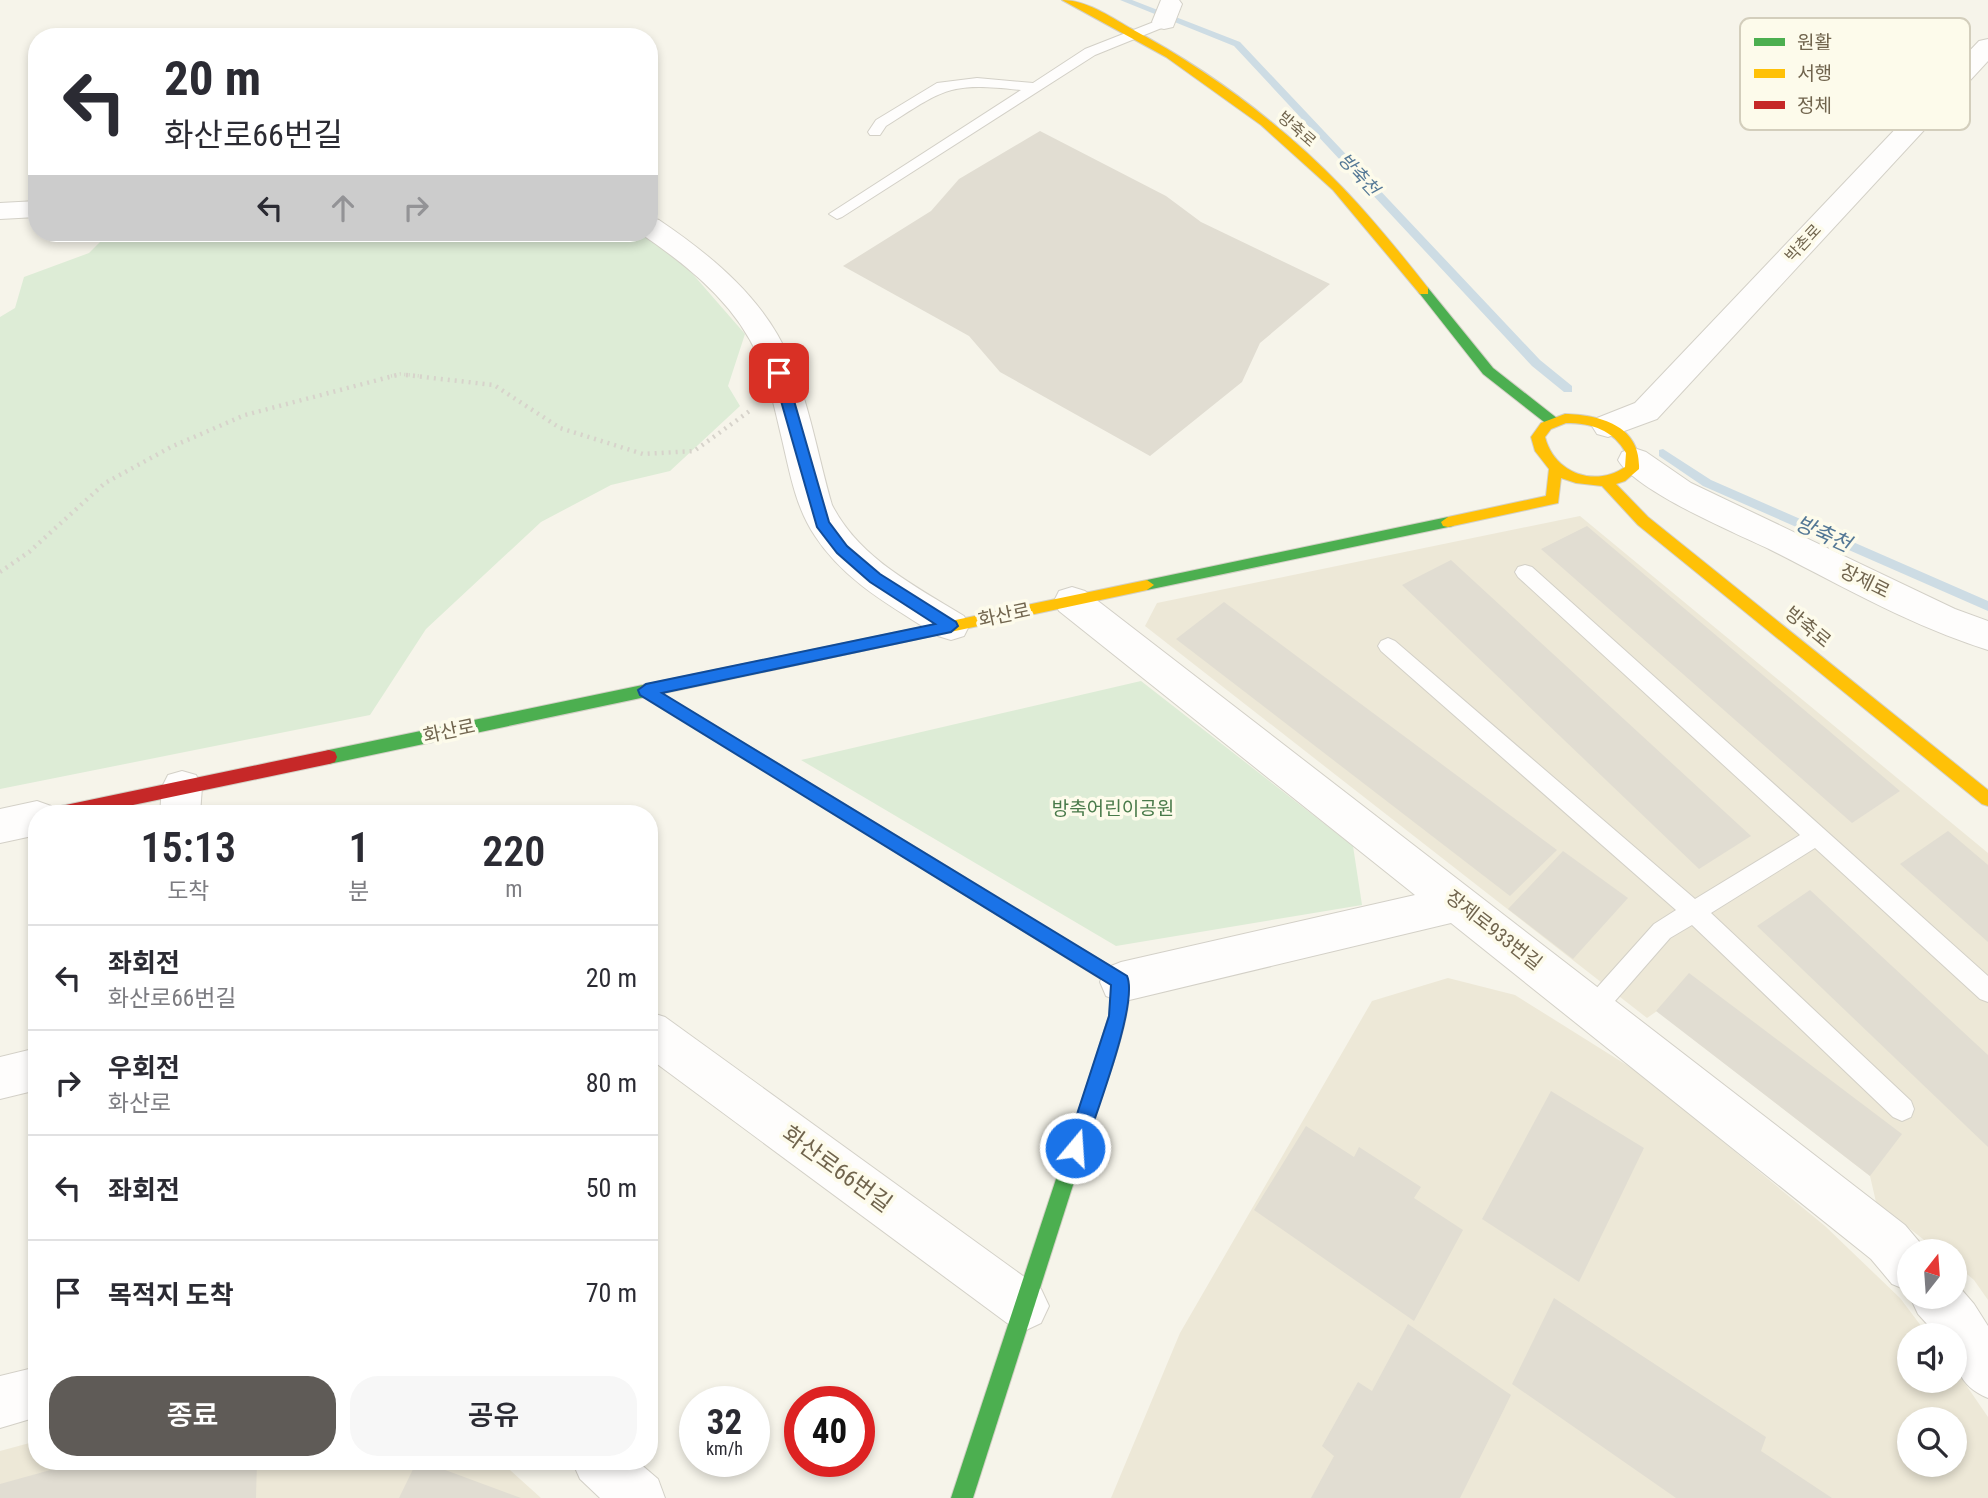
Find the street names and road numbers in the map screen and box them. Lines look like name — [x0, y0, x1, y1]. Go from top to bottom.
street label: 방축로 — [1274, 107, 1320, 151]
street label: 박촌로 — [1781, 220, 1825, 266]
street label: 장제로 — [1836, 559, 1894, 603]
street label: 화산로 — [976, 598, 1032, 632]
street label: 방축로 — [1780, 602, 1836, 652]
street label: 화산로 — [421, 714, 477, 748]
street label: 장제로933번길 — [1441, 885, 1547, 975]
street label: 화산로66번길 — [777, 1120, 897, 1218]

